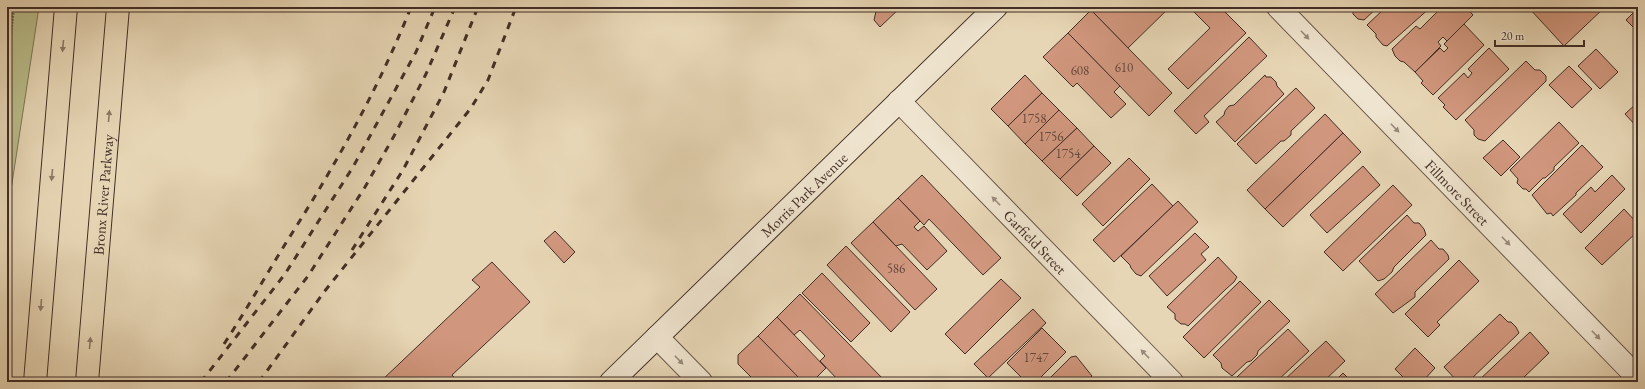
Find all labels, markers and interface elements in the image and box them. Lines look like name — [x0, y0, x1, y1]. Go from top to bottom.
scale bar — [1495, 22, 1584, 48]
text: 20 m — [1501, 28, 1525, 44]
one-way arrow — [1300, 30, 1310, 40]
one-way arrow — [60, 40, 66, 52]
house number: 610 — [1115, 59, 1133, 76]
house number: 608 — [1071, 62, 1089, 79]
one-way arrow — [106, 110, 113, 122]
house number: 1758 — [1022, 110, 1046, 127]
one-way arrow — [1390, 123, 1400, 133]
house number: 1756 — [1039, 128, 1063, 145]
street label: Bronx River Parkway — [88, 133, 117, 256]
house number: 1754 — [1056, 145, 1081, 162]
street label: Morris Park Avenue — [756, 148, 851, 241]
street label: Fillmore Street — [1421, 155, 1494, 229]
one-way arrow — [49, 169, 56, 181]
one-way arrow — [991, 196, 1001, 206]
street label: Garfield Street — [1000, 205, 1071, 278]
one-way arrow — [1501, 236, 1510, 246]
house number: 586 — [887, 260, 905, 277]
one-way arrow — [38, 299, 45, 311]
one-way arrow — [1591, 330, 1601, 340]
one-way arrow — [86, 337, 93, 349]
house number: 1747 — [1024, 349, 1049, 366]
one-way arrow — [1140, 349, 1150, 359]
one-way arrow — [674, 355, 684, 365]

